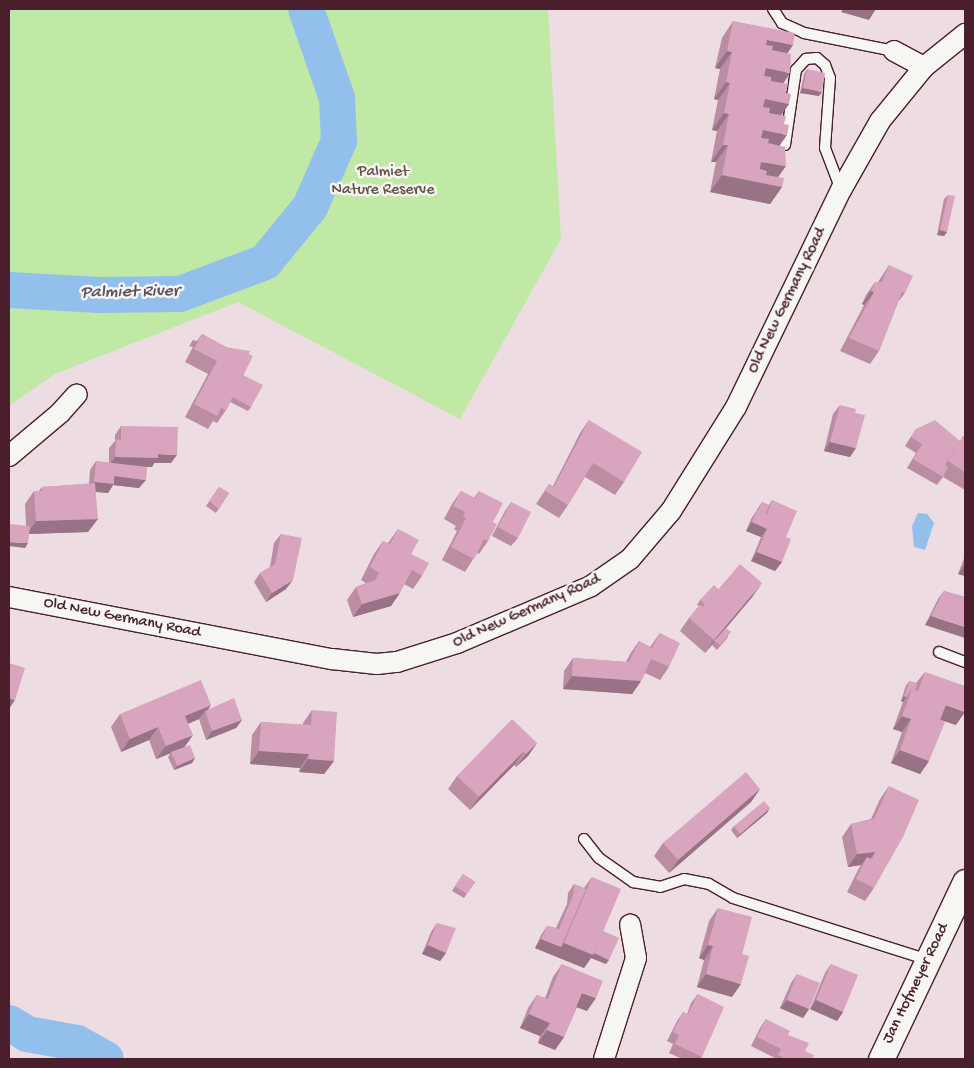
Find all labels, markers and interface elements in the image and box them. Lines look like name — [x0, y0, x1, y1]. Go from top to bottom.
park label: Palmiet Nature Reserve — [332, 163, 434, 201]
street label: Old New Germany Road — [744, 225, 832, 377]
water label: Palmiet River — [81, 281, 179, 305]
street label: Old New Germany Road — [450, 571, 604, 653]
street label: Old New Germany Road — [42, 594, 202, 644]
street label: Jan Hofmeyer Road — [880, 921, 954, 1047]

